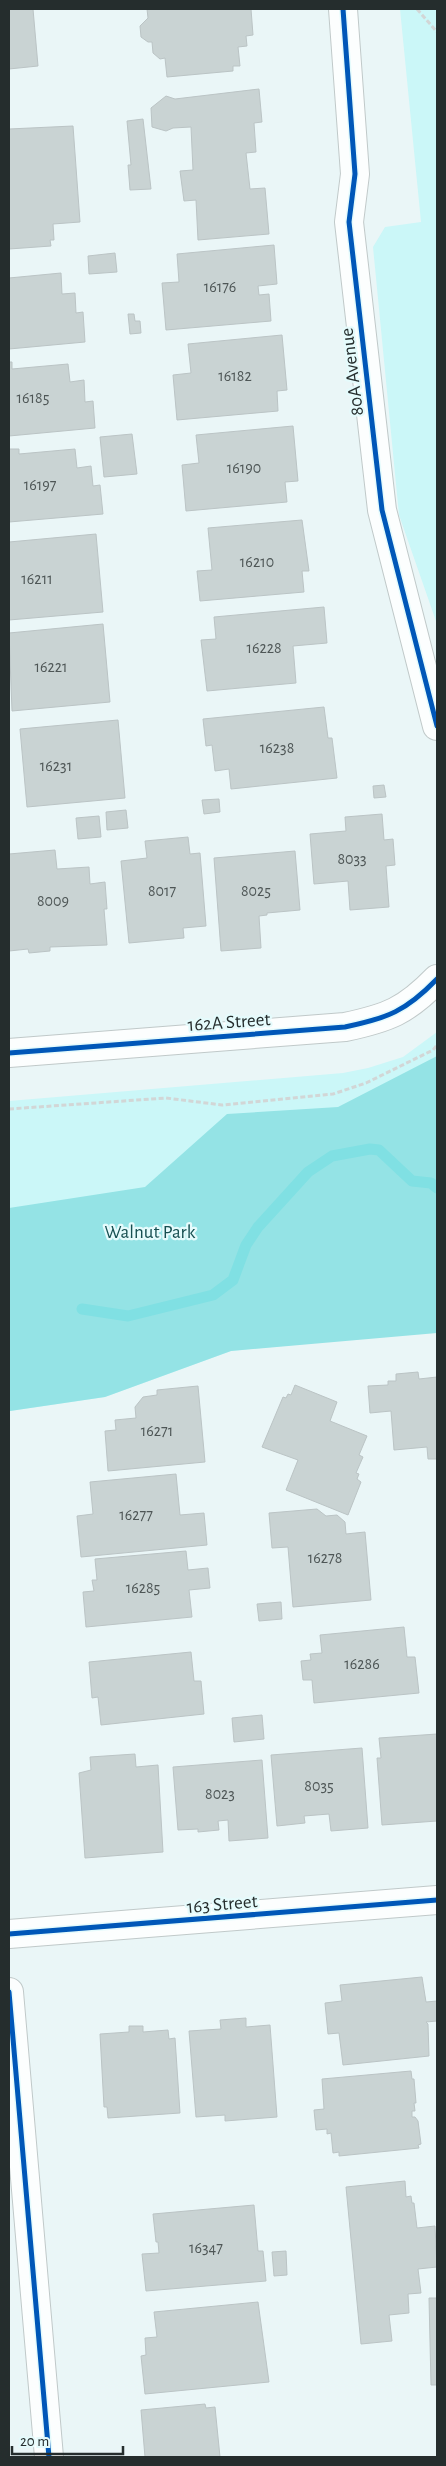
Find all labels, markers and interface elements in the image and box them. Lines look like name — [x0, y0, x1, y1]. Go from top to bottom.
house number: 16176 — [204, 279, 236, 295]
street label: 80A Avenue — [338, 327, 367, 417]
house number: 16182 — [218, 368, 252, 384]
house number: 16185 — [17, 390, 49, 406]
house number: 16190 — [227, 460, 261, 476]
house number: 16197 — [24, 477, 57, 493]
house number: 16210 — [240, 554, 274, 570]
house number: 16211 — [21, 571, 53, 587]
house number: 16228 — [246, 640, 282, 656]
house number: 16221 — [34, 659, 68, 675]
house number: 16238 — [260, 740, 294, 756]
house number: 16231 — [40, 758, 72, 774]
house number: 8033 — [337, 851, 367, 867]
house number: 8017 — [148, 883, 176, 899]
house number: 8025 — [241, 883, 271, 899]
house number: 8009 — [37, 893, 69, 909]
street label: 162A Street — [187, 1010, 271, 1035]
park label: Walnut Park — [105, 1223, 196, 1242]
house number: 16271 — [141, 1423, 173, 1439]
house number: 16277 — [119, 1507, 153, 1523]
house number: 16278 — [308, 1550, 342, 1566]
house number: 16285 — [126, 1580, 160, 1596]
house number: 16286 — [344, 1656, 380, 1672]
house number: 8035 — [304, 1778, 334, 1794]
house number: 8023 — [205, 1786, 235, 1802]
street label: 163 Street — [186, 1892, 258, 1917]
house number: 16347 — [189, 2240, 223, 2256]
scale bar — [12, 2424, 124, 2456]
text: 20 m — [20, 2434, 49, 2449]

